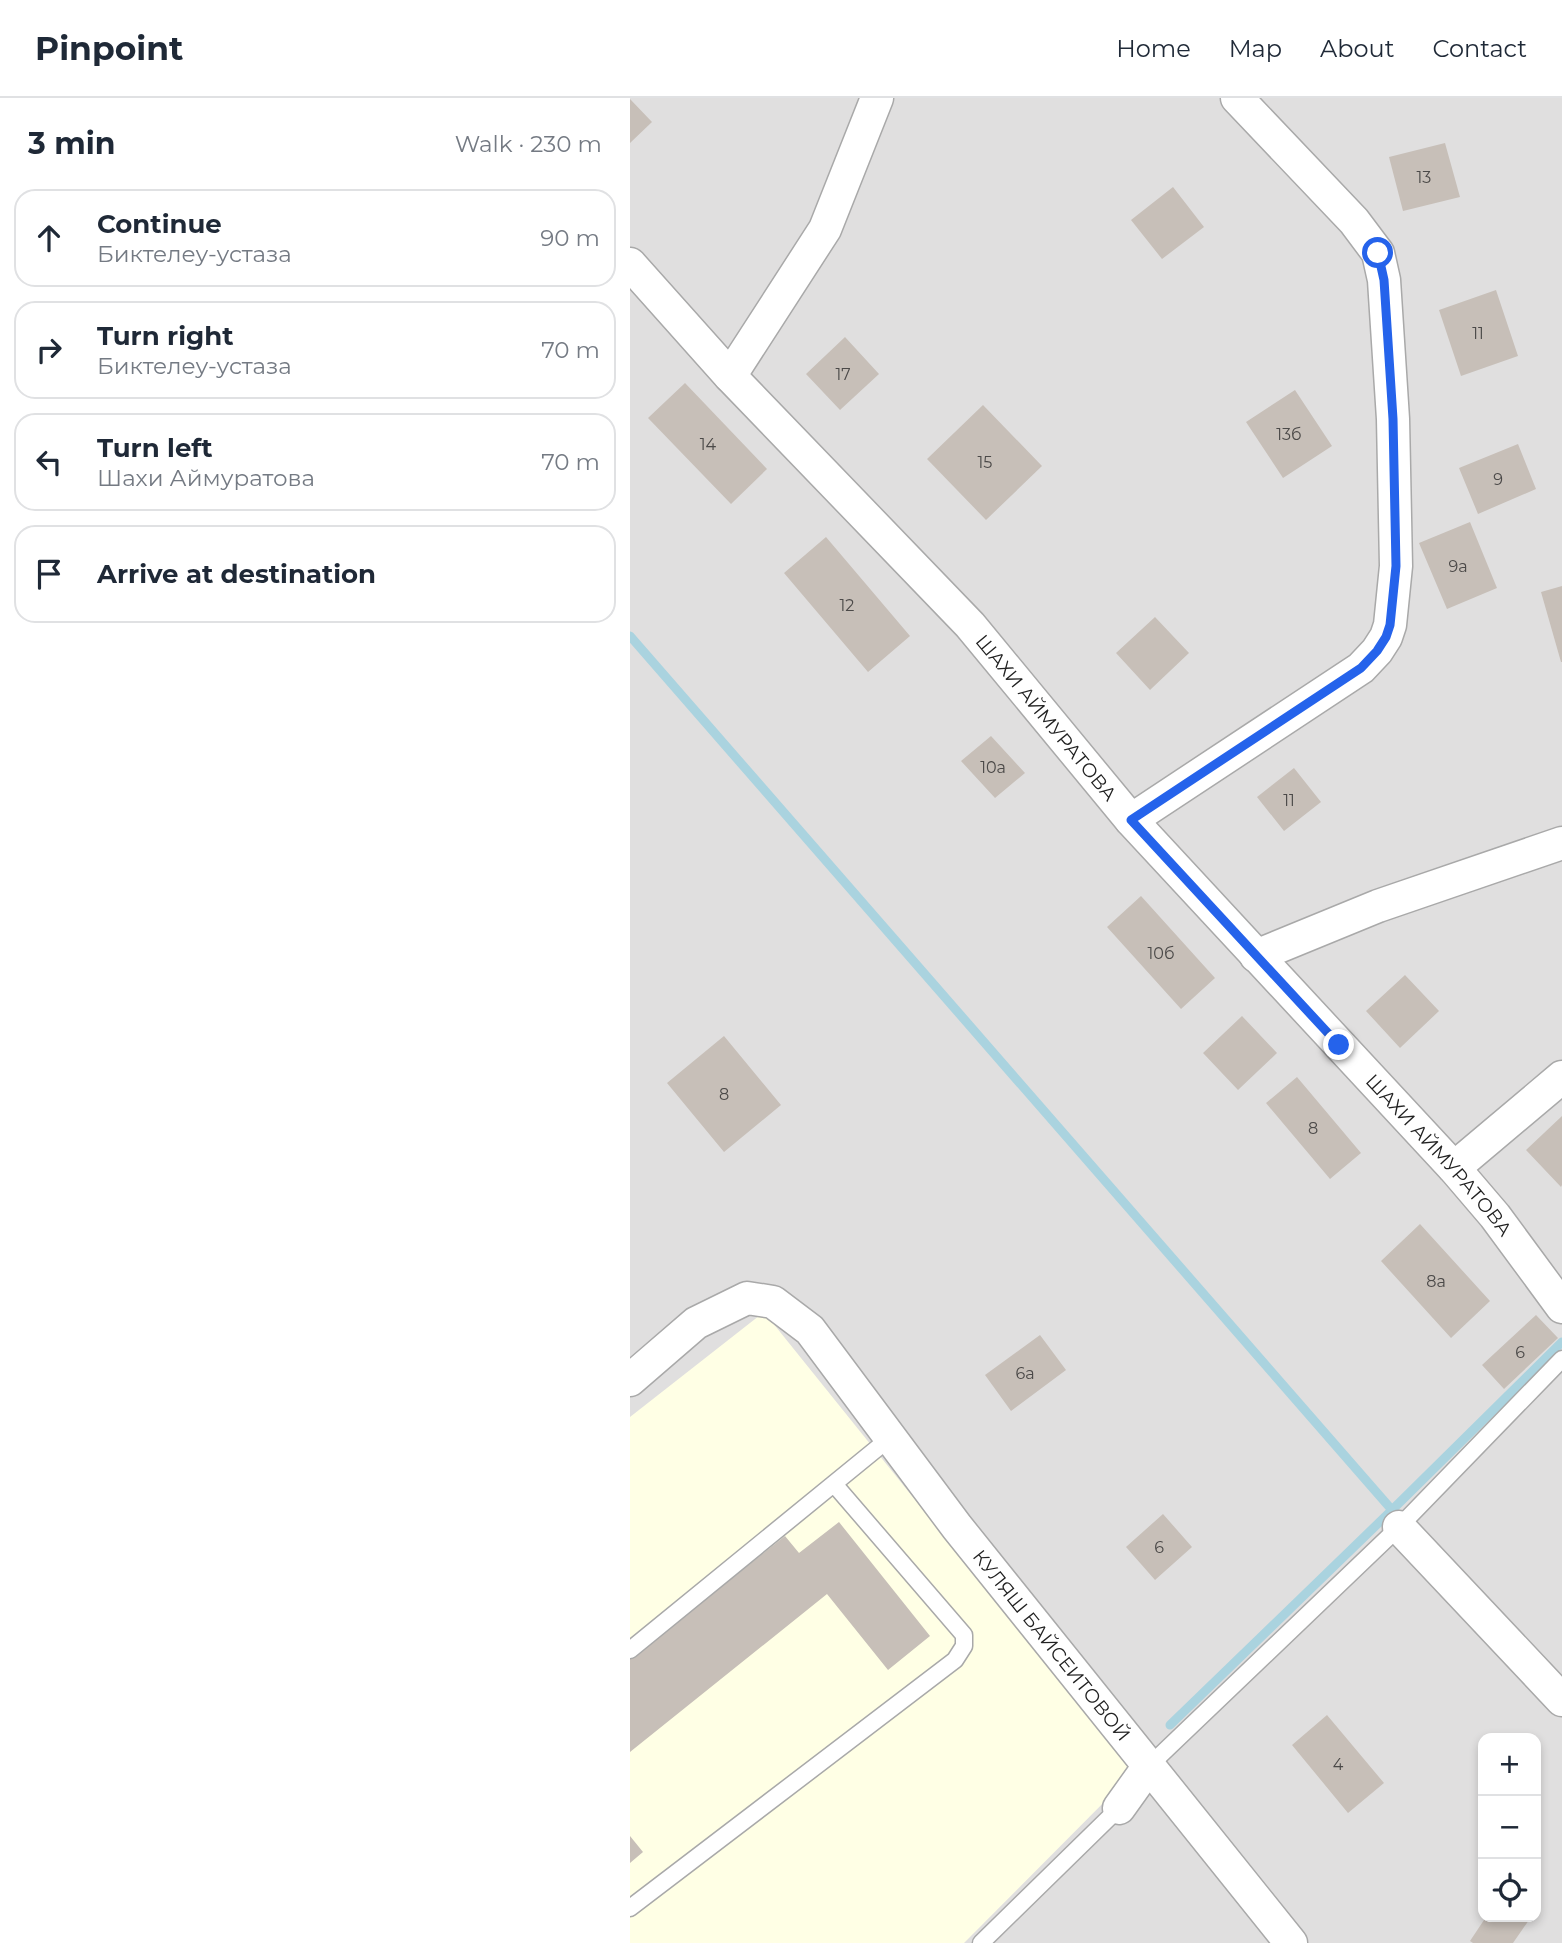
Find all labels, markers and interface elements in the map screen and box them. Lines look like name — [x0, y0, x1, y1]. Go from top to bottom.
text: Pinpoint — [35, 28, 183, 68]
text: Home — [1116, 34, 1191, 63]
text: Map — [1229, 34, 1282, 63]
text: About — [1320, 34, 1394, 63]
text: Contact — [1432, 34, 1527, 63]
text: 3 min — [28, 125, 115, 162]
text: Walk · 230 m — [455, 130, 602, 158]
house number: 13 — [1417, 168, 1431, 187]
text: Continue — [97, 208, 222, 240]
icon: ahead — [30, 219, 68, 257]
text: 90 m — [540, 224, 600, 252]
route start — [1362, 237, 1393, 268]
text: Биктелеу-устаза — [97, 240, 292, 268]
text: Turn right — [97, 320, 233, 352]
house number: 11 — [1472, 324, 1484, 343]
icon: right — [30, 331, 68, 369]
text: 70 m — [541, 336, 600, 364]
text: Биктелеу-устаза — [97, 352, 292, 380]
house number: 17 — [835, 365, 851, 384]
house number: 13б — [1276, 425, 1302, 444]
text: Turn left — [97, 432, 213, 464]
house number: 14 — [700, 435, 717, 454]
icon: left — [30, 443, 68, 481]
text: 70 m — [541, 448, 600, 476]
house number: 15 — [978, 453, 992, 472]
text: Шахи Аймуратова — [97, 464, 315, 492]
house number: 9 — [1493, 470, 1503, 489]
icon: arrive — [30, 555, 68, 593]
house number: 9а — [1448, 557, 1468, 576]
text: Arrive at destination — [97, 558, 376, 590]
house number: 12 — [840, 596, 854, 615]
street label: ШАХИ АЙМУРАТОВА — [971, 630, 1122, 805]
house number: 10а — [980, 758, 1006, 777]
house number: 11 — [1283, 791, 1295, 810]
house number: 10б — [1148, 944, 1174, 963]
route end — [1323, 1029, 1354, 1060]
street label: ШАХИ АЙМУРАТОВА — [1361, 1069, 1517, 1240]
house number: 8 — [719, 1085, 729, 1104]
house number: 8 — [1308, 1119, 1318, 1138]
house number: 8а — [1426, 1272, 1446, 1291]
house number: 6 — [1515, 1343, 1525, 1362]
house number: 6а — [1015, 1364, 1035, 1383]
house number: 6 — [1154, 1538, 1164, 1557]
street label: КУЛЯШ БАЙСЕИТОВОЙ — [968, 1545, 1135, 1745]
map controls — [1478, 1733, 1541, 1922]
button: + — [1478, 1733, 1541, 1796]
house number: 4 — [1333, 1755, 1344, 1774]
button: − — [1478, 1796, 1541, 1859]
button: locate — [1478, 1859, 1541, 1922]

